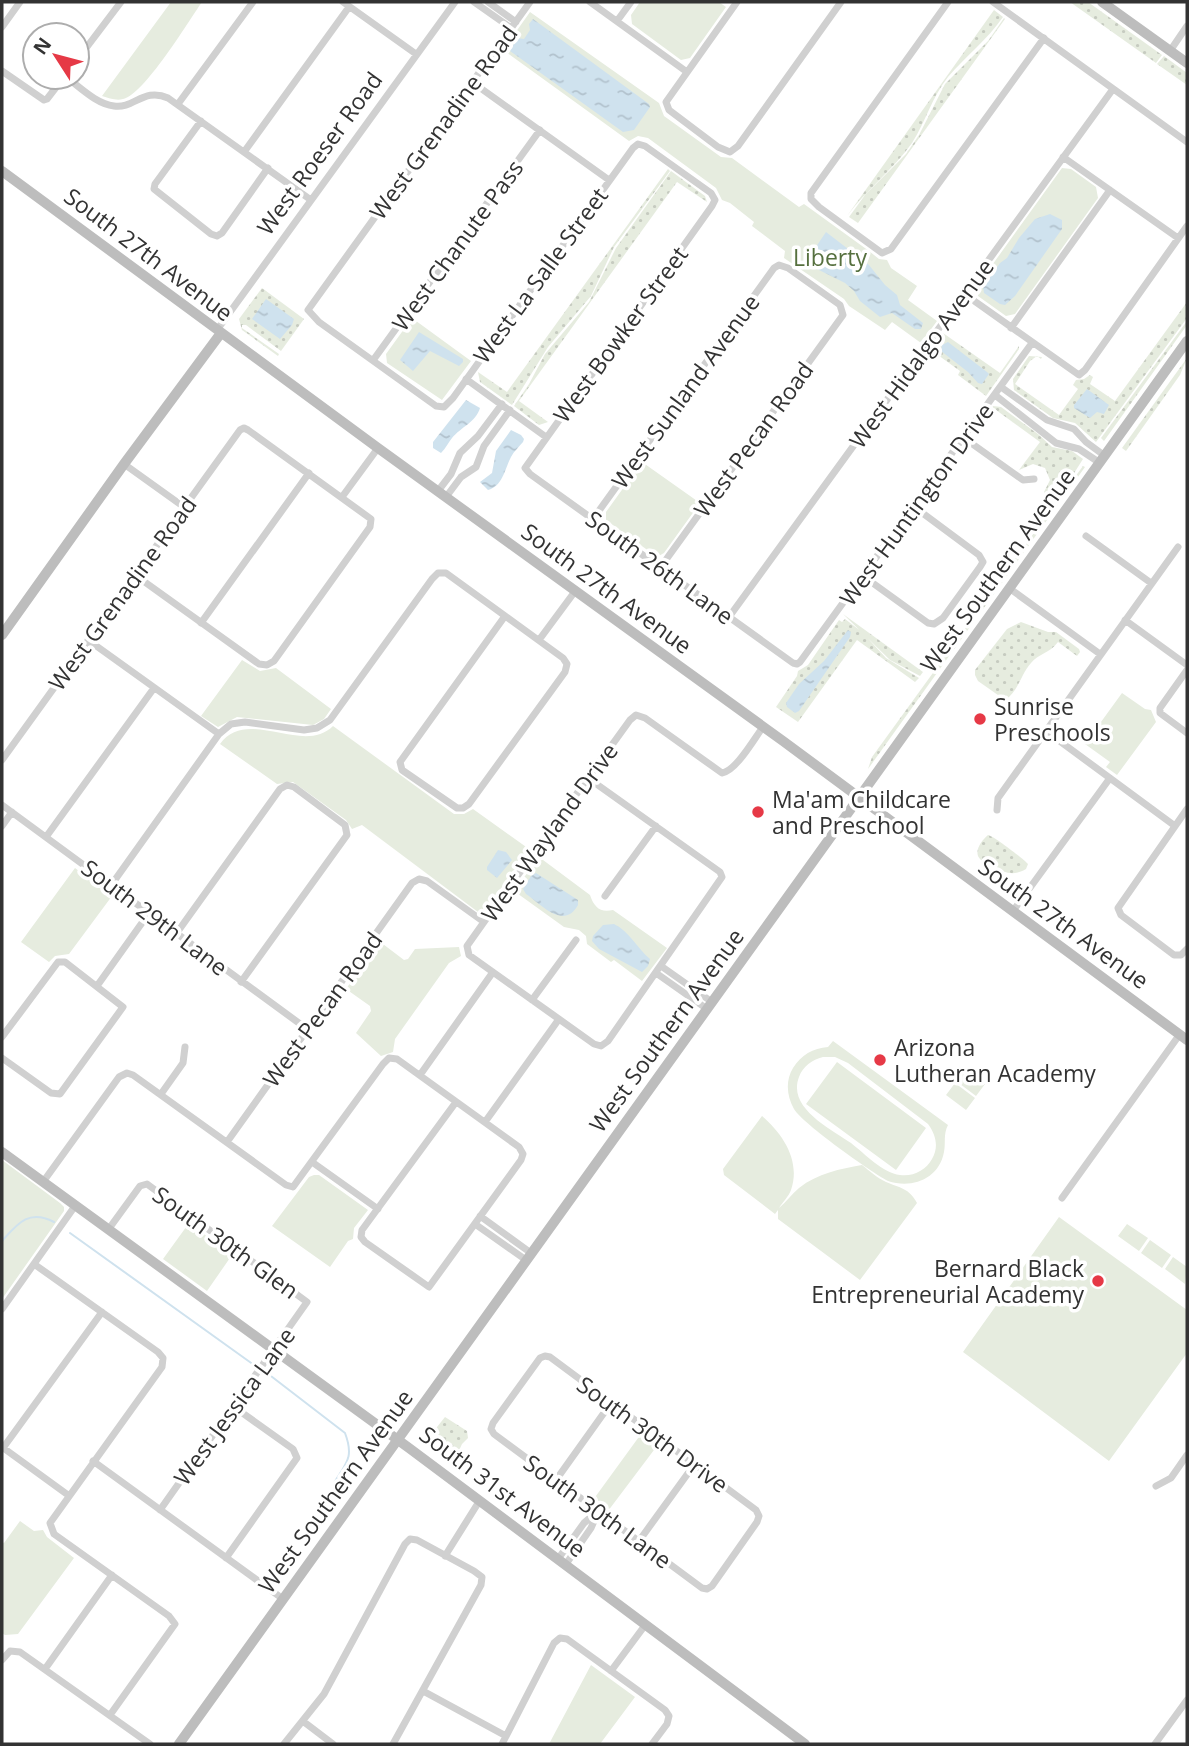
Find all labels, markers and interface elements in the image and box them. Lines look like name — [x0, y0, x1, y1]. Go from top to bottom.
street label: West Grenadine Road — [362, 18, 524, 226]
north arrow — [21, 21, 91, 91]
text: N — [27, 32, 57, 60]
street label: West Roeser Road — [249, 65, 389, 241]
street label: West Chanute Pass — [384, 153, 530, 337]
street label: South 27th Avenue — [58, 180, 240, 328]
street label: West La Salle Street — [465, 181, 615, 369]
street label: West Bowker Street — [545, 239, 695, 429]
park label: Liberty — [793, 241, 867, 273]
street label: West Hidalgo Avenue — [841, 252, 1001, 454]
street label: West Sunland Avenue — [604, 287, 766, 495]
street label: West Pecan Road — [686, 355, 820, 523]
street label: West Huntington Drive — [832, 396, 1000, 612]
street label: West Southern Avenue — [912, 462, 1082, 678]
street label: West Grenadine Road — [41, 489, 203, 697]
street label: South 26th Lane — [580, 503, 740, 631]
street label: South 27th Avenue — [515, 515, 699, 661]
place label: Sunrise Preschools — [994, 690, 1111, 748]
marker: Sunrise Preschools — [972, 711, 988, 727]
street label: West Wayland Drive — [473, 736, 625, 928]
place label: Ma'am Childcare and Preschool — [772, 783, 951, 841]
marker: Ma'am Childcare and Preschool — [750, 804, 766, 820]
street label: South 27th Avenue — [972, 850, 1156, 996]
street label: South 29th Lane — [75, 851, 235, 983]
street label: West Southern Avenue — [581, 922, 751, 1138]
street label: West Pecan Road — [255, 925, 389, 1093]
place label: Arizona Lutheran Academy — [894, 1031, 1096, 1089]
marker: Arizona Lutheran Academy — [872, 1052, 888, 1068]
street label: South 30th Glen — [147, 1178, 305, 1306]
place label: Bernard Black Entrepreneurial Academy — [811, 1252, 1084, 1310]
marker: Bernard Black Entrepreneurial Academy — [1090, 1273, 1106, 1289]
street label: West Jessica Lane — [166, 1321, 302, 1491]
street label: South 30th Drive — [571, 1368, 735, 1500]
street label: West Southern Avenue — [250, 1383, 420, 1599]
street label: South 31st Avenue — [413, 1418, 593, 1564]
street label: South 30th Lane — [518, 1447, 678, 1575]

